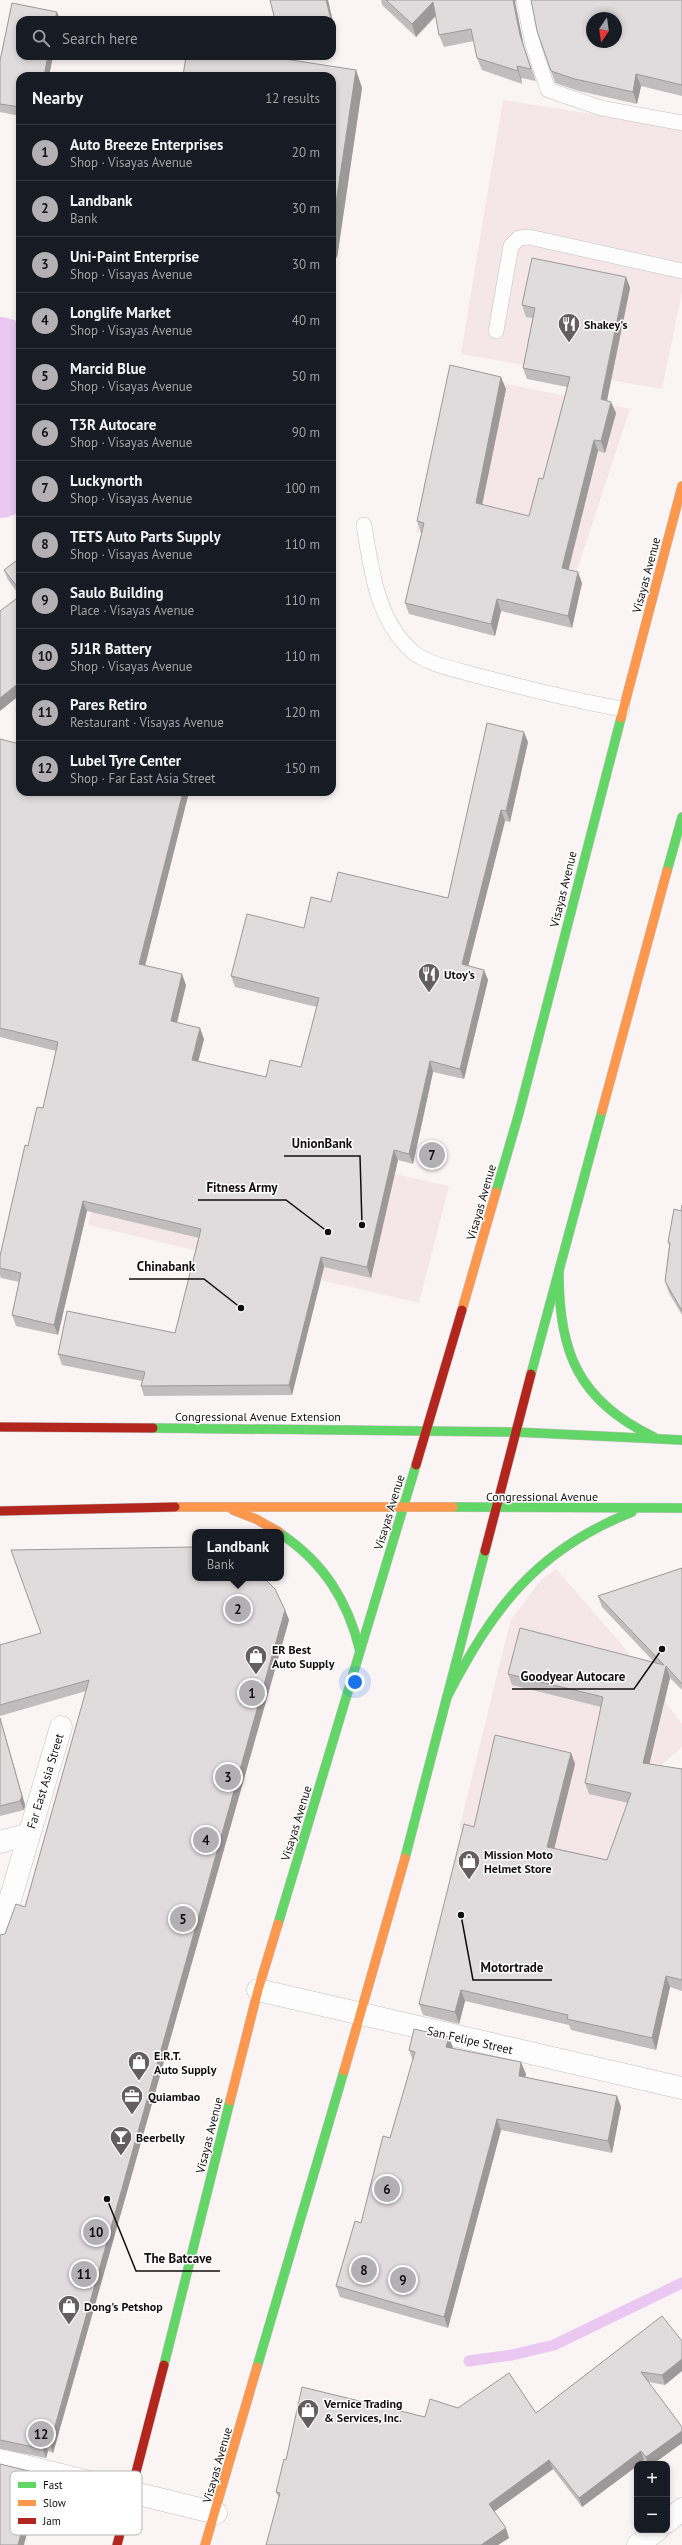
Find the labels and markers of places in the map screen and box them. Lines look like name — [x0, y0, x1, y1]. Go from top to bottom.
restaurant icon: Shakey's — [556, 311, 582, 344]
place label: Shakey's — [584, 317, 628, 332]
restaurant icon: Utoy's — [416, 961, 442, 994]
place label: Utoy's — [444, 967, 475, 982]
callout: UnionBank — [284, 1131, 360, 1156]
pin: 7 — [419, 1140, 445, 1170]
callout: Fitness Army — [198, 1175, 286, 1200]
callout: Chinabank — [129, 1254, 204, 1279]
pin: 2 — [225, 1594, 251, 1624]
place label: ER Best Auto Supply — [272, 1642, 335, 1671]
shop icon: ER Best Auto Supply — [243, 1643, 269, 1676]
callout: Goodyear Autocare — [512, 1664, 634, 1689]
pin: 1 — [239, 1678, 265, 1708]
pin: 3 — [215, 1762, 241, 1792]
pin: 4 — [193, 1825, 219, 1855]
place label: Mission Moto Helmet Store — [484, 1847, 553, 1876]
shop icon: Mission Moto Helmet Store — [456, 1848, 482, 1881]
pin: 5 — [170, 1904, 196, 1934]
callout: Motortrade — [473, 1955, 552, 1980]
place label: E.R.T. Auto Supply — [154, 2048, 217, 2077]
shop icon: E.R.T. Auto Supply — [126, 2049, 152, 2082]
office icon: Quiambao — [119, 2083, 145, 2116]
place label: Quiambao — [148, 2089, 201, 2104]
bar icon: Beerbelly — [108, 2124, 134, 2157]
place label: Beerbelly — [136, 2130, 185, 2145]
pin: 6 — [374, 2174, 400, 2204]
pin: 10 — [83, 2217, 109, 2247]
callout: The Batcave — [136, 2246, 220, 2271]
pin: 8 — [351, 2255, 377, 2285]
pin: 11 — [71, 2259, 97, 2289]
pin: 9 — [390, 2265, 416, 2295]
shop icon: Dong's Petshop — [56, 2293, 82, 2326]
place label: Dong's Petshop — [84, 2299, 163, 2314]
place label: Vernice Trading & Services, Inc. — [323, 2396, 403, 2425]
shop icon: Vernice Trading & Services, Inc. — [295, 2397, 321, 2430]
pin: 12 — [28, 2419, 54, 2449]

